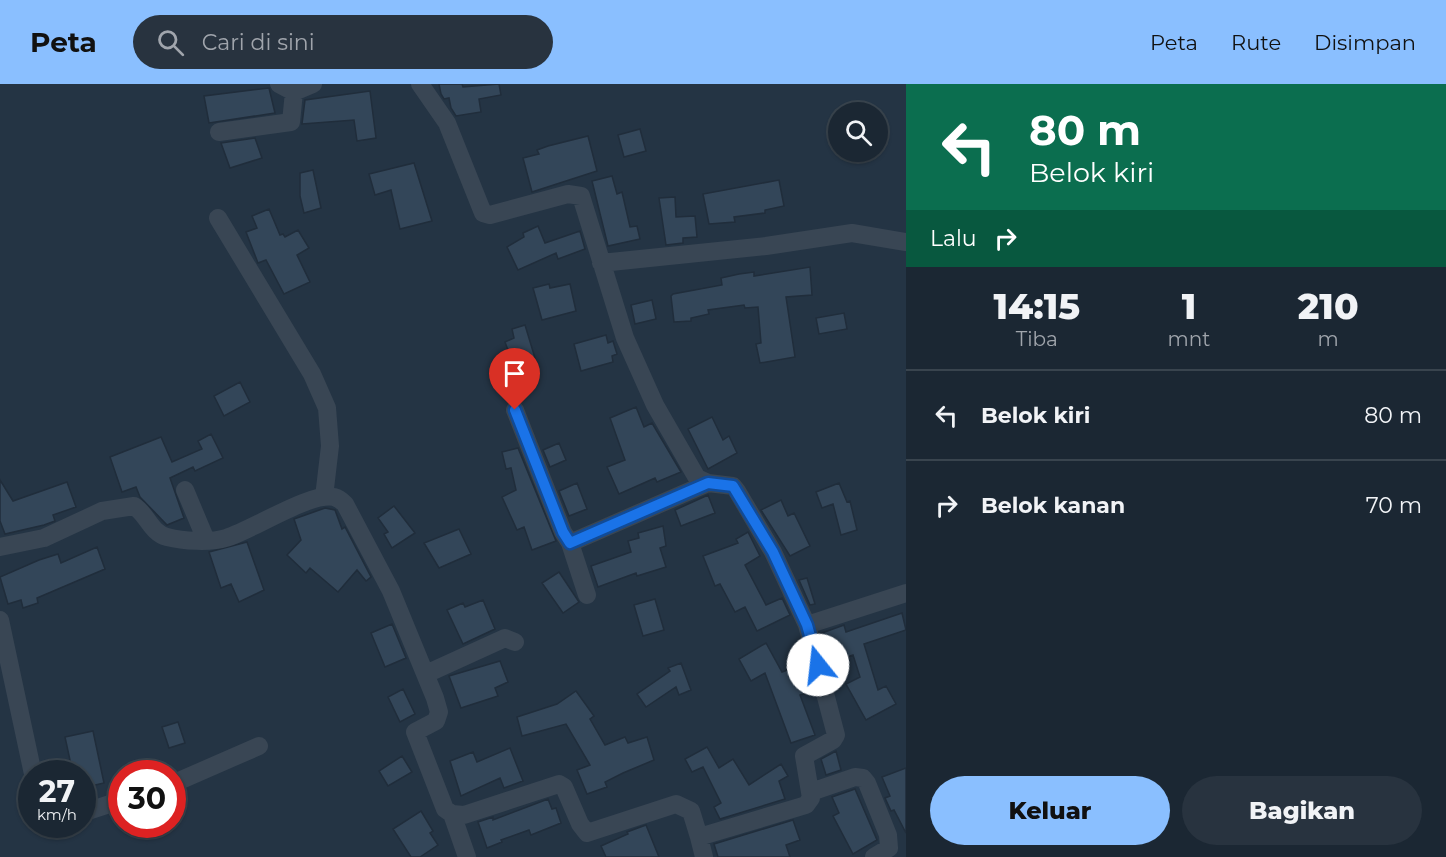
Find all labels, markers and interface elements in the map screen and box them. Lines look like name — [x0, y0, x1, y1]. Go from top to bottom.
search box — [133, 15, 553, 69]
text: Peta — [30, 25, 97, 59]
icon: search — [154, 26, 187, 59]
text: Cari di sini — [202, 29, 315, 56]
text: Peta — [1150, 30, 1198, 55]
text: Rute — [1231, 30, 1281, 55]
text: Disimpan — [1314, 30, 1416, 55]
map controls — [828, 102, 888, 162]
button: search — [828, 102, 888, 162]
text: 80 m — [1029, 104, 1141, 156]
icon: left — [930, 108, 1008, 186]
text: Belok kiri — [1029, 156, 1154, 189]
icon: right — [989, 222, 1022, 255]
text: Lalu — [930, 225, 977, 252]
text: 14:15 — [993, 284, 1080, 328]
text: 1 — [1182, 284, 1196, 328]
text: 210 — [1298, 284, 1359, 328]
text: Tiba — [1016, 327, 1058, 351]
text: mnt — [1168, 327, 1210, 351]
text: m — [1318, 327, 1339, 351]
pin — [489, 348, 540, 410]
icon: arrive — [498, 357, 531, 390]
icon: left — [930, 399, 963, 432]
text: Belok kiri — [981, 402, 1090, 429]
text: 80 m — [1364, 402, 1422, 429]
icon: right — [930, 489, 963, 522]
text: Belok kanan — [981, 492, 1125, 519]
text: 70 m — [1366, 492, 1422, 519]
position arrow — [786, 633, 850, 697]
speed limit sign: 30 — [108, 760, 186, 838]
text: 27 — [39, 773, 75, 810]
button: Keluar — [930, 776, 1170, 845]
button: Bagikan — [1182, 776, 1422, 845]
text: km/h — [37, 805, 77, 824]

